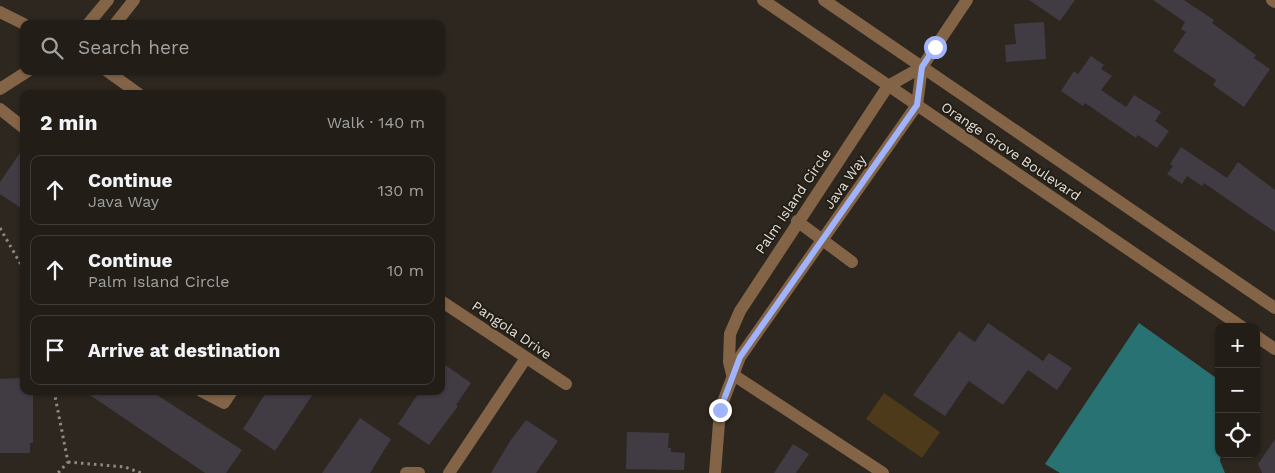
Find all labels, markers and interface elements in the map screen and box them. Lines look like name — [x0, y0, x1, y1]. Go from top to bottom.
search box — [20, 20, 445, 75]
icon: search — [38, 34, 66, 62]
text: Search here — [78, 36, 189, 59]
route start — [924, 36, 947, 59]
street label: Orange Grove Boulevard — [938, 98, 1084, 204]
text: 2 min — [40, 110, 97, 135]
text: Walk · 140 m — [327, 113, 425, 132]
street label: Palm Island Circle — [752, 145, 834, 257]
street label: Java Way — [821, 151, 870, 212]
text: Continue — [88, 169, 172, 192]
icon: ahead — [41, 176, 69, 204]
text: 130 m — [378, 181, 424, 200]
text: Java Way — [88, 192, 159, 211]
text: Continue — [88, 249, 172, 272]
icon: ahead — [41, 256, 69, 284]
text: 10 m — [387, 261, 424, 280]
text: Palm Island Circle — [88, 272, 229, 291]
street label: Pangola Drive — [469, 298, 555, 362]
map controls — [1215, 323, 1260, 458]
button: + — [1215, 323, 1260, 368]
icon: arrive — [41, 336, 69, 364]
text: Arrive at destination — [88, 339, 280, 362]
button: − — [1215, 368, 1260, 413]
route end — [709, 399, 732, 422]
button: locate — [1215, 413, 1260, 458]

